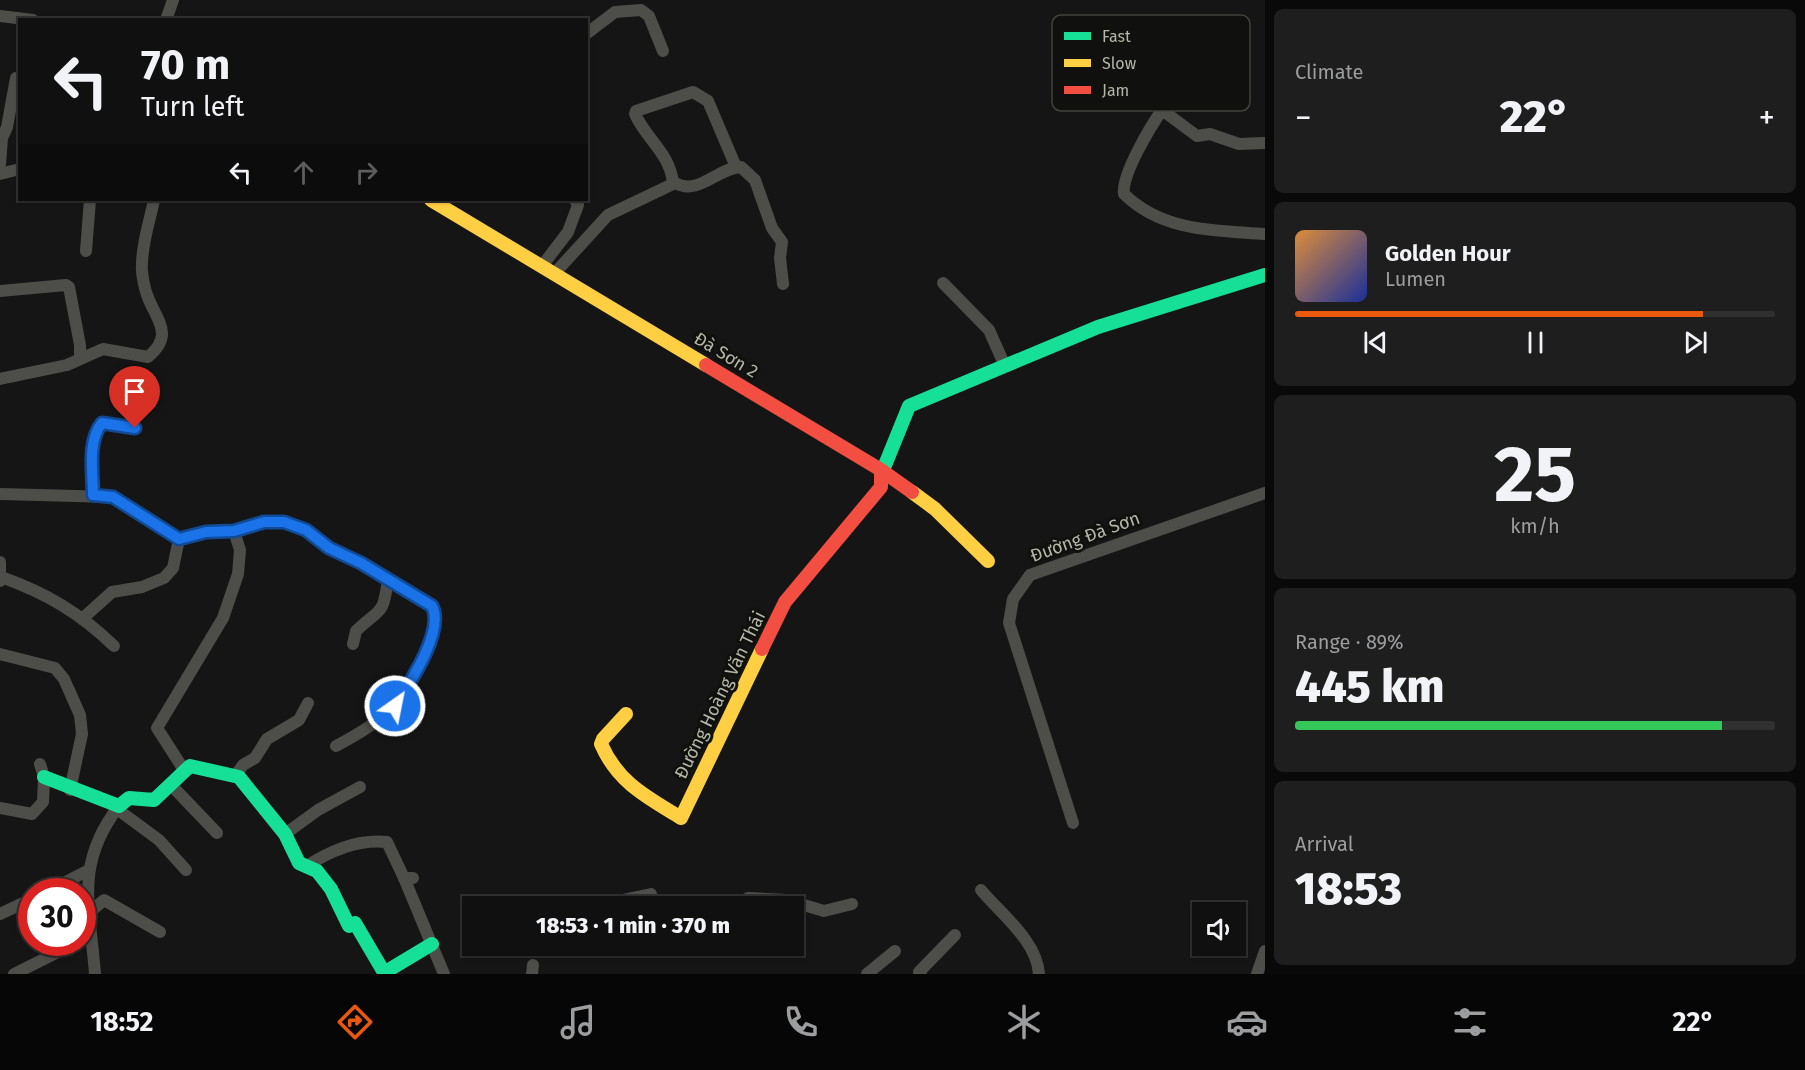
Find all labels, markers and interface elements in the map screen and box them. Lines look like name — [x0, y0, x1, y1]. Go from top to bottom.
legend — [1052, 15, 1250, 111]
text: Fast — [1102, 27, 1131, 46]
text: 70 m — [141, 40, 230, 90]
icon: left — [42, 42, 120, 120]
text: Slow — [1102, 54, 1137, 73]
text: Climate — [1295, 60, 1363, 84]
text: Jam — [1102, 81, 1129, 100]
text: 22° — [1500, 90, 1570, 144]
text: Turn left — [141, 91, 244, 123]
text: − — [1295, 98, 1312, 138]
text: + — [1759, 98, 1775, 138]
icon: left — [224, 156, 257, 189]
icon: ahead — [287, 156, 320, 189]
icon: right — [350, 156, 383, 189]
text: Golden Hour — [1385, 240, 1511, 267]
text: Lumen — [1385, 267, 1446, 291]
icon: previous — [1359, 326, 1392, 359]
icon: pause — [1519, 326, 1552, 359]
icon: next — [1679, 326, 1712, 359]
street label: Đà Sơn 2 — [690, 327, 762, 383]
pin — [109, 366, 160, 428]
icon: arrive — [118, 375, 151, 408]
text: 25 — [1494, 428, 1576, 522]
street label: Đường Đà Sơn — [1027, 507, 1143, 567]
text: km/h — [1510, 514, 1560, 538]
street label: Đường Hoàng Văn Thái — [670, 608, 770, 782]
text: Range · 89% — [1295, 630, 1404, 654]
text: 445 km — [1295, 660, 1444, 714]
position arrow — [363, 674, 427, 738]
text: Arrival — [1295, 832, 1354, 856]
text: 18:53 — [1295, 862, 1402, 916]
speed limit sign: 30 — [18, 878, 96, 956]
map controls — [1192, 902, 1246, 956]
button: sound — [1192, 902, 1246, 956]
text: 18:53 · 1 min · 370 m — [536, 912, 730, 939]
icon: directions — [334, 1001, 376, 1043]
icon: music — [557, 1001, 599, 1043]
icon: phone — [780, 1001, 822, 1043]
icon: climate — [1003, 1001, 1045, 1043]
icon: car — [1226, 1001, 1268, 1043]
icon: filters — [1449, 1001, 1491, 1043]
text: 18:52 — [91, 1006, 153, 1038]
text: 22° — [1672, 1006, 1714, 1038]

